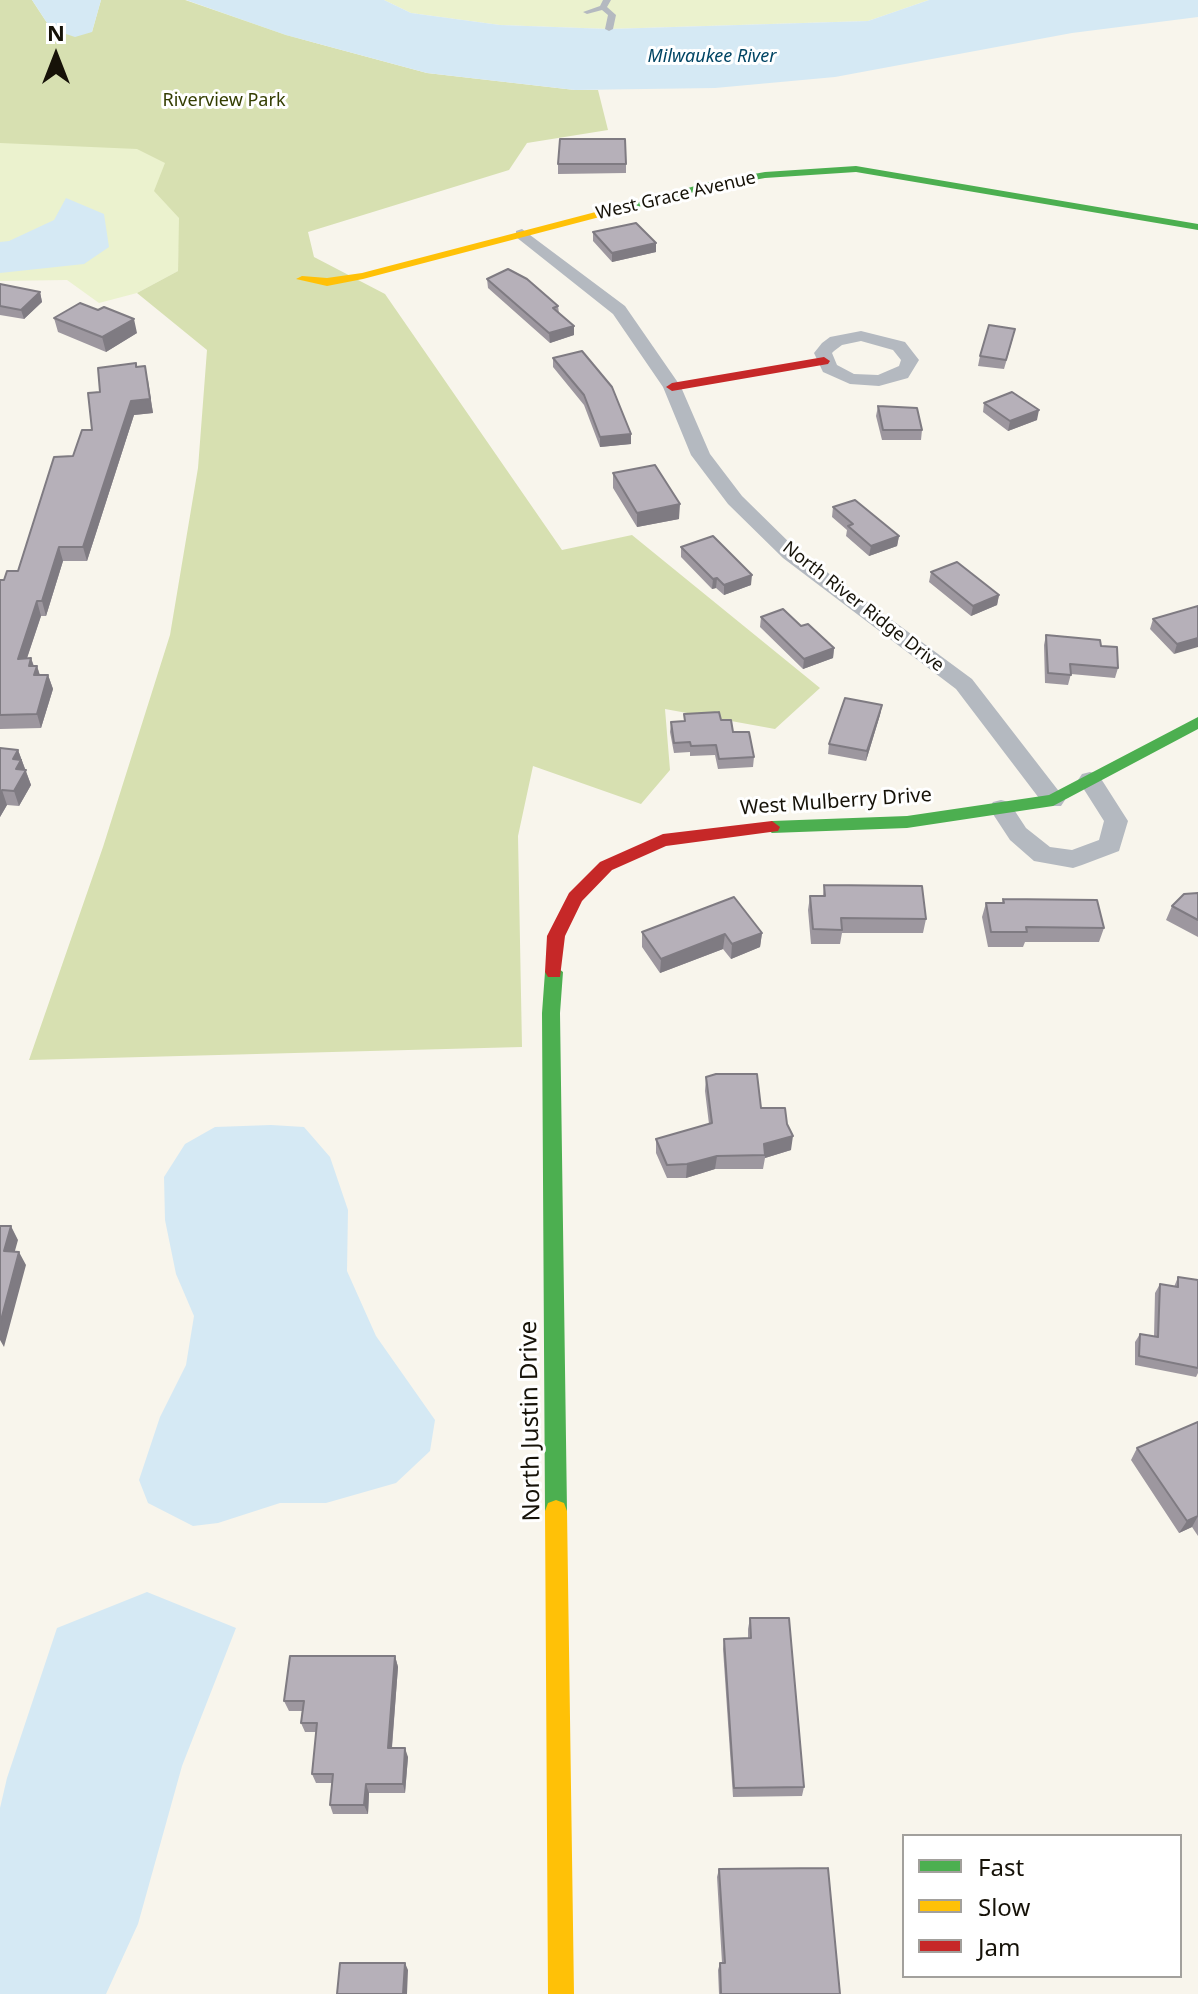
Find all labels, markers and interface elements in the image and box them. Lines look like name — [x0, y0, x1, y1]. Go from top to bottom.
north arrow — [16, 16, 96, 96]
text: N — [47, 17, 65, 47]
water label: Milwaukee River — [648, 46, 776, 68]
park label: Riverview Park — [162, 90, 286, 112]
street label: West Grace Avenue — [594, 167, 758, 225]
street label: North River Ridge Drive — [778, 537, 948, 677]
street label: West Mulberry Drive — [739, 783, 933, 821]
street label: North Justin Drive — [515, 1320, 547, 1522]
legend — [902, 1834, 1182, 1978]
text: Fast — [978, 1850, 1024, 1883]
text: Slow — [978, 1890, 1030, 1923]
text: Jam — [978, 1930, 1020, 1963]

